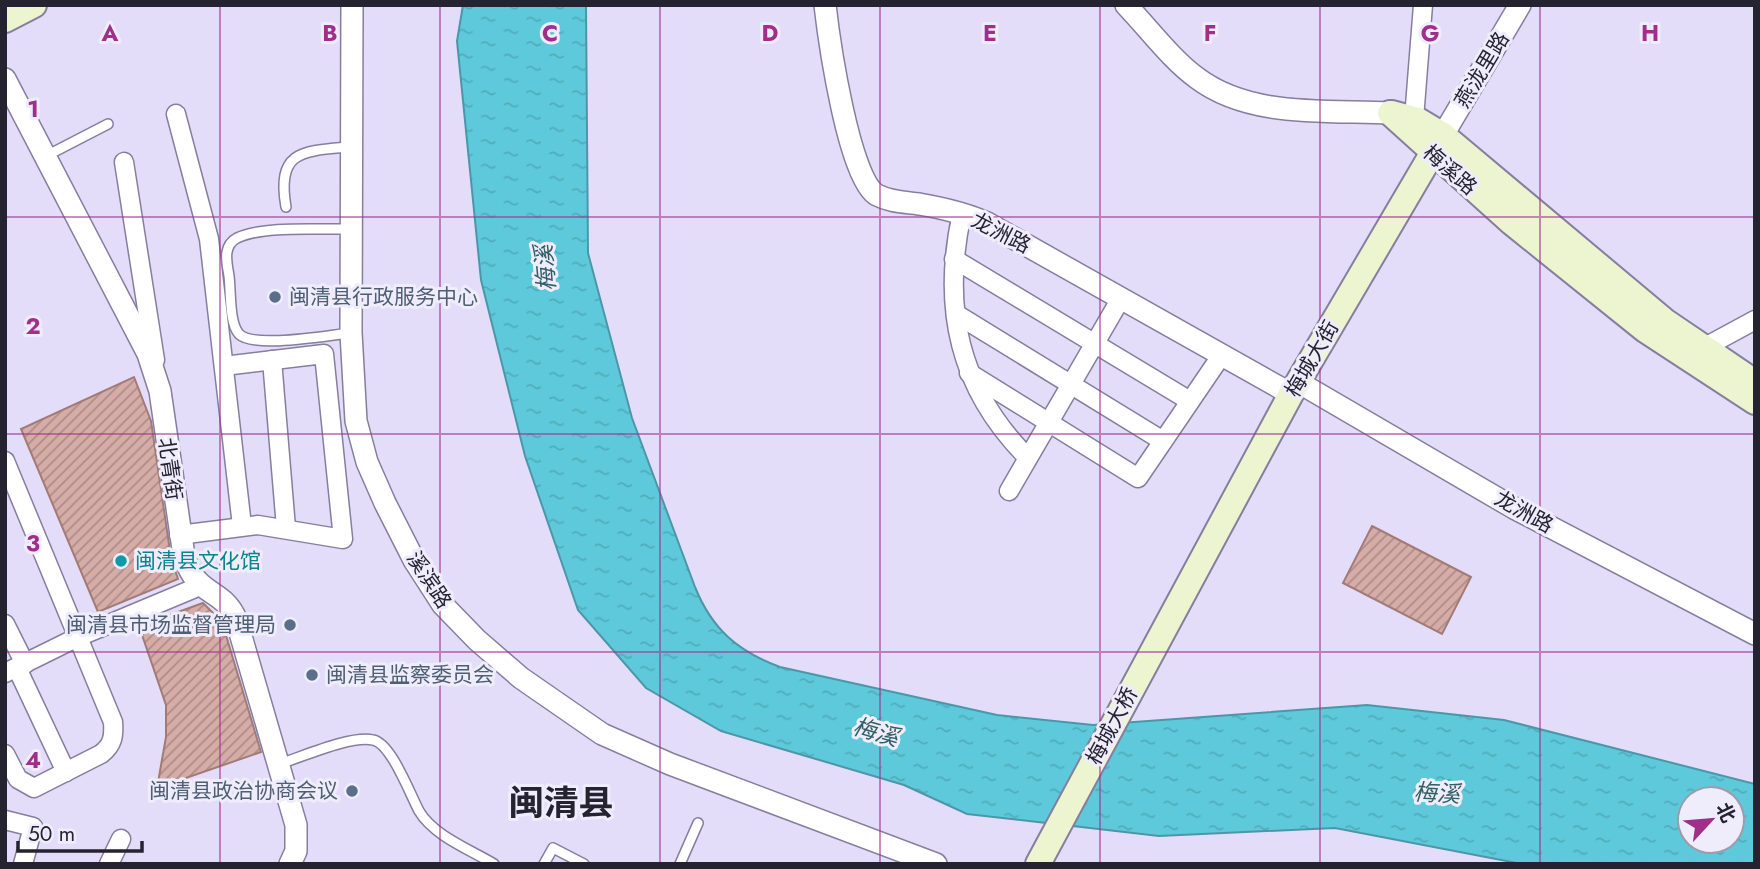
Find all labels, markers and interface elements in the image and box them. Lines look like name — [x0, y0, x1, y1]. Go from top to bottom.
text: A — [101, 16, 119, 50]
text: B — [322, 16, 338, 50]
text: C — [542, 16, 558, 50]
text: D — [762, 16, 779, 50]
text: E — [983, 16, 997, 50]
text: F — [1204, 16, 1216, 50]
text: G — [1421, 16, 1439, 50]
text: H — [1641, 16, 1659, 50]
street label: 燕泷里路 — [1448, 26, 1516, 114]
text: 1 — [27, 92, 39, 126]
street label: 梅溪路 — [1416, 138, 1484, 202]
street label: 龙洲路 — [966, 205, 1036, 261]
water label: 梅溪 — [526, 241, 564, 292]
place label: 闽清县行政服务中心 — [289, 282, 478, 312]
marker: 闽清县行政服务中心 — [267, 289, 283, 305]
text: 2 — [25, 309, 41, 343]
street label: 梅城大街 — [1278, 315, 1346, 403]
street label: 北青街 — [151, 436, 189, 502]
street label: 龙洲路 — [1489, 484, 1559, 540]
text: 3 — [26, 526, 40, 560]
street label: 溪滨路 — [399, 545, 459, 615]
place label: 闽清县文化馆 — [135, 546, 261, 576]
marker: 闽清县文化馆 — [113, 553, 129, 569]
place label: 闽清县市场监督管理局 — [66, 610, 276, 640]
marker: 闽清县市场监督管理局 — [282, 617, 298, 633]
place label: 闽清县监察委员会 — [326, 660, 494, 690]
marker: 闽清县监察委员会 — [304, 667, 320, 683]
street label: 梅城大桥 — [1079, 682, 1145, 770]
water label: 梅溪 — [849, 709, 906, 756]
text: 4 — [25, 743, 41, 777]
water label: 梅溪 — [1413, 775, 1464, 811]
place label: 闽清县政治协商会议 — [149, 776, 338, 806]
district label: 闽清县 — [508, 778, 614, 828]
marker: 闽清县政治协商会议 — [344, 783, 360, 799]
north arrow — [1676, 785, 1746, 855]
text: 北 — [1710, 798, 1742, 827]
scale bar — [18, 810, 142, 854]
text: 50 m — [28, 819, 75, 849]

